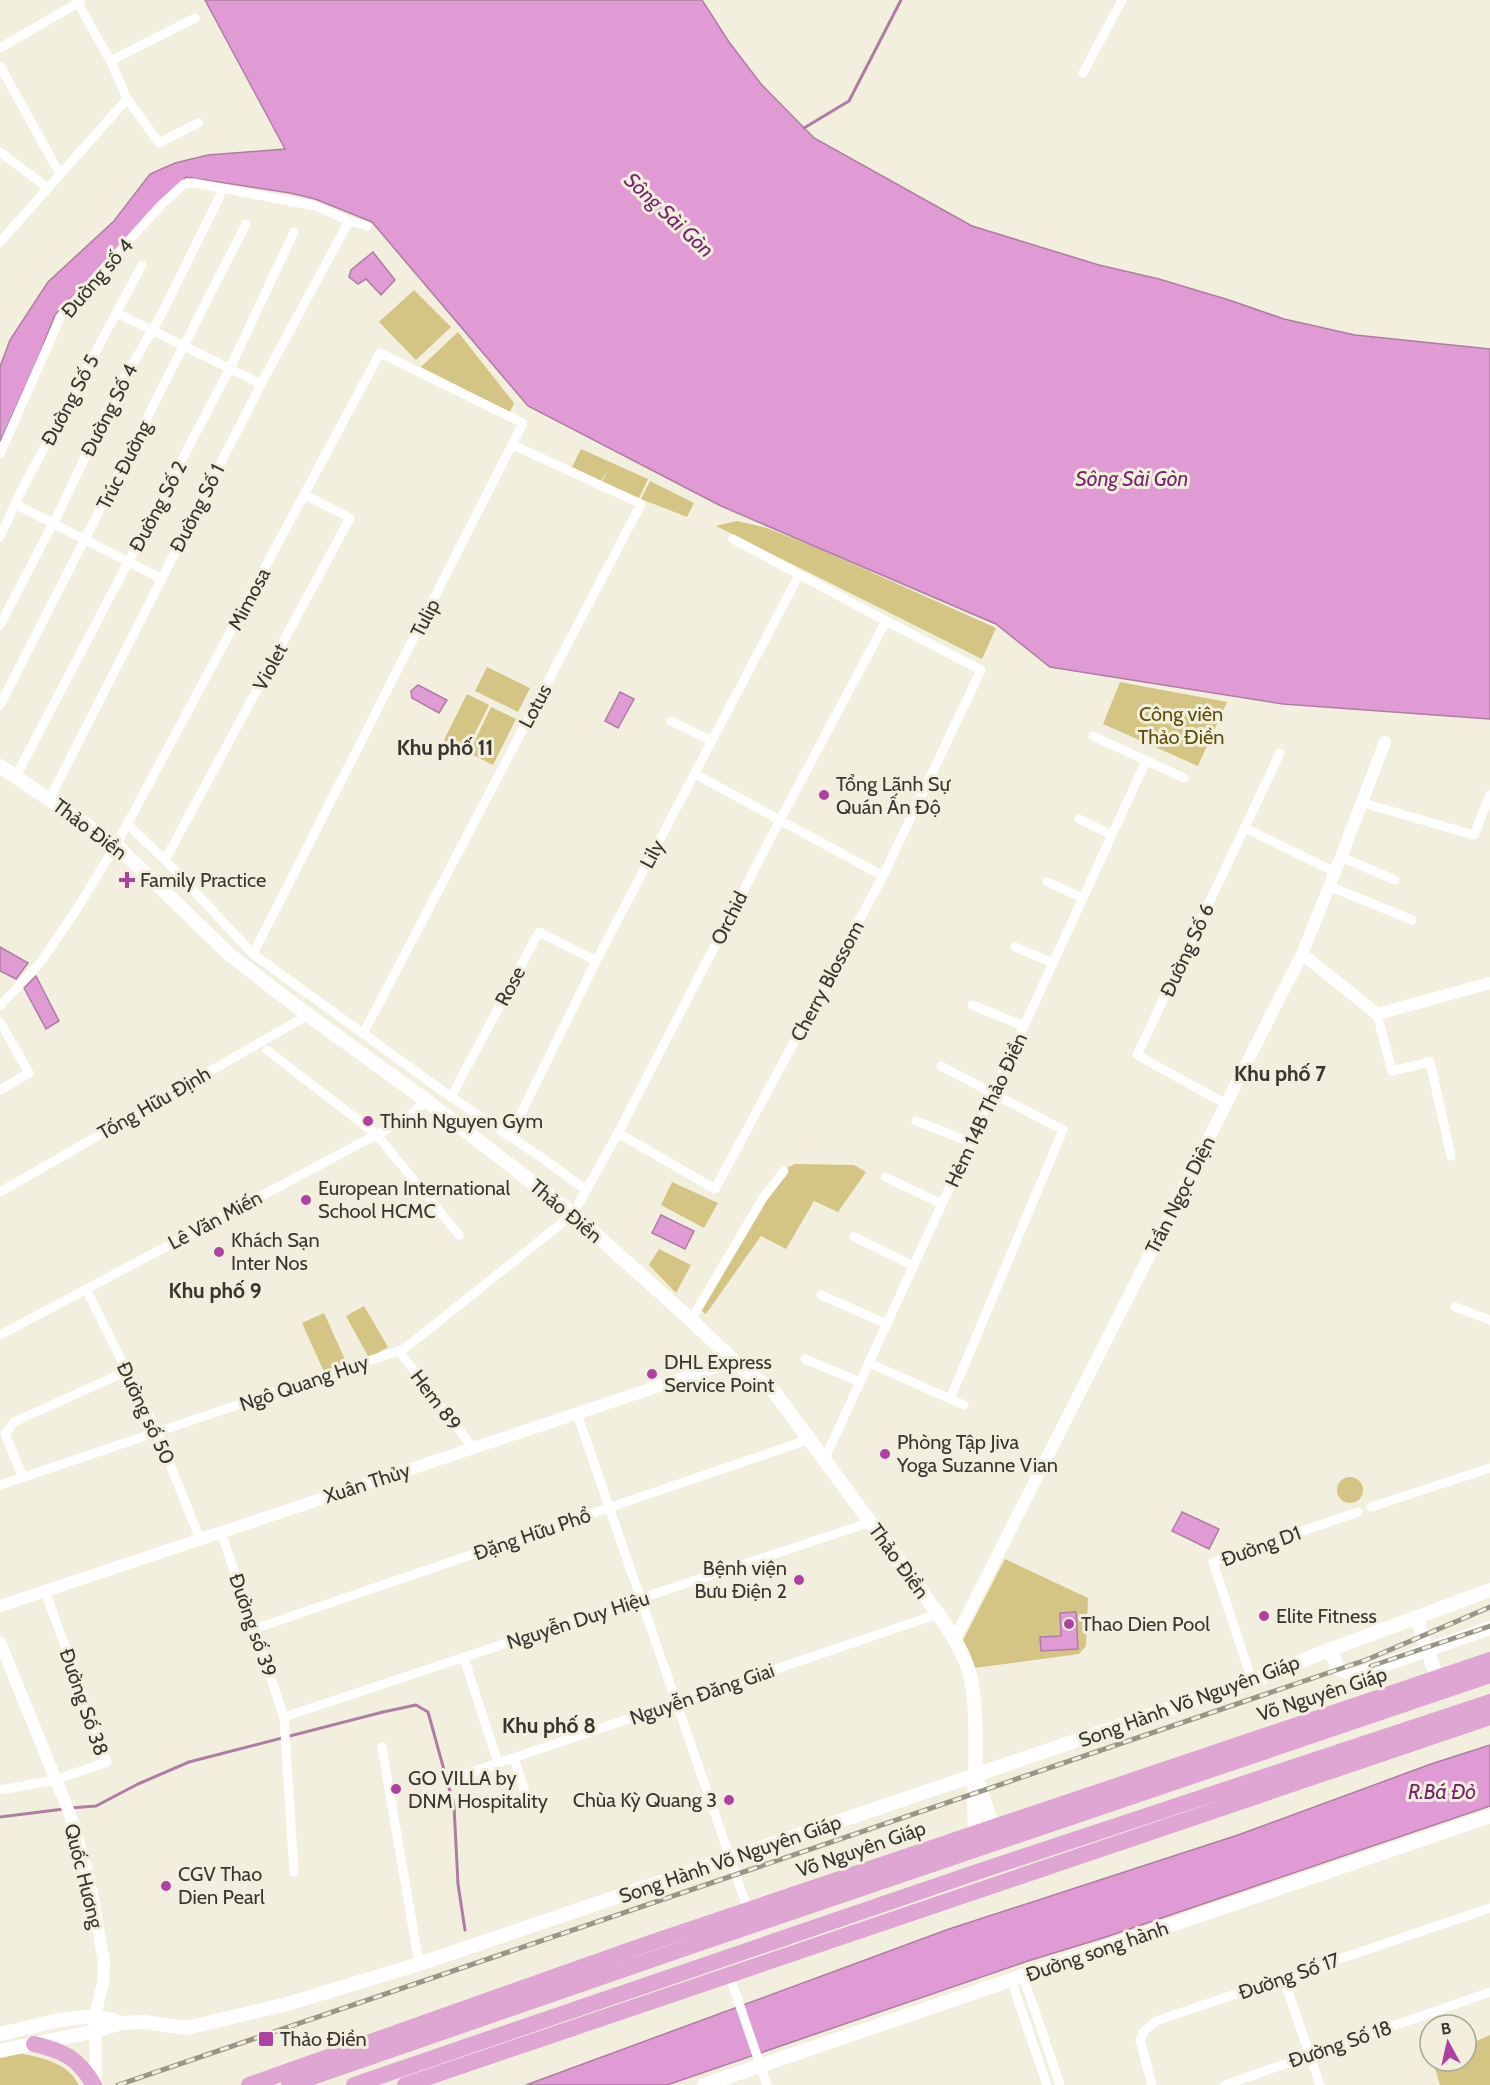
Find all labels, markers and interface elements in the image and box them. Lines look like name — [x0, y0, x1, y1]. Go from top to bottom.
water label: Sông Sài Gòn — [620, 167, 719, 262]
street label: Đường số 4 — [56, 233, 138, 322]
street label: Đường Số 5 — [36, 350, 104, 450]
street label: Đường Số 4 — [76, 359, 143, 460]
street label: Trúc Đường — [91, 416, 157, 513]
street label: Đường Số 2 — [124, 456, 192, 556]
street label: Đường Số 1 — [165, 460, 229, 556]
water label: Sông Sài Gòn — [1076, 466, 1188, 491]
street label: Mimosa — [223, 564, 275, 634]
street label: Tulip — [405, 595, 445, 641]
street label: Violet — [248, 639, 292, 695]
street label: Lotus — [514, 680, 556, 732]
park label: Công viên Thảo Điền — [1138, 702, 1224, 749]
district label: Khu phố 11 — [397, 735, 493, 760]
place label: Tổng Lãnh Sự Quán Ấn Độ — [836, 772, 951, 819]
marker: Tổng Lãnh Sự Quán Ấn Độ — [817, 788, 831, 802]
street label: Thảo Điền — [48, 793, 132, 865]
street label: Lily — [635, 836, 669, 872]
place label: Family Practice — [140, 868, 266, 892]
marker: Family Practice — [118, 871, 136, 889]
street label: Orchid — [705, 887, 753, 949]
street label: Đường Số 6 — [1155, 899, 1219, 1001]
street label: Cherry Blossom — [785, 917, 869, 1045]
street label: Rose — [490, 962, 530, 1010]
street label: Hẻm 14B Thảo Điền — [940, 1029, 1032, 1191]
street label: Tống Hữu Định — [93, 1061, 215, 1145]
district label: Khu phố 7 — [1234, 1061, 1326, 1086]
place label: Thinh Nguyen Gym — [380, 1109, 543, 1133]
marker: Thinh Nguyen Gym — [361, 1114, 375, 1128]
street label: Trần Ngọc Diện — [1140, 1132, 1220, 1258]
street label: Thảo Điền — [525, 1174, 607, 1248]
place label: European International School HCMC — [318, 1176, 510, 1223]
street label: Lê Văn Miến — [164, 1185, 266, 1255]
marker: European International School HCMC — [299, 1193, 313, 1207]
place label: Khách Sạn Inter Nos — [231, 1228, 320, 1275]
marker: Khách Sạn Inter Nos — [212, 1245, 226, 1259]
district label: Khu phố 9 — [168, 1278, 262, 1303]
street label: Ngô Quang Huy — [236, 1350, 372, 1416]
place label: DHL Express Service Point — [664, 1350, 774, 1397]
street label: Đường số 50 — [112, 1358, 180, 1468]
street label: Hem 89 — [405, 1365, 467, 1435]
marker: DHL Express Service Point — [645, 1367, 659, 1381]
place label: Phòng Tập Jiva Yoga Suzanne Vian — [896, 1430, 1058, 1477]
marker: Phòng Tập Jiva Yoga Suzanne Vian — [878, 1447, 892, 1461]
street label: Xuân Thủy — [321, 1458, 413, 1508]
street label: Đặng Hữu Phổ — [470, 1503, 594, 1565]
street label: Thảo Điền — [864, 1519, 934, 1603]
street label: Đường D1 — [1218, 1521, 1304, 1571]
place label: Bệnh viện Bưu Điện 2 — [694, 1556, 787, 1603]
street label: Đường số 39 — [224, 1570, 282, 1680]
marker: Bệnh viện Bưu Điện 2 — [792, 1573, 806, 1587]
street label: Nguyễn Duy Hiệu — [504, 1586, 652, 1654]
place label: Elite Fitness — [1276, 1604, 1377, 1628]
marker: Elite Fitness — [1257, 1609, 1271, 1623]
place label: Thao Dien Pool — [1081, 1612, 1210, 1636]
marker: Thao Dien Pool — [1062, 1617, 1076, 1631]
street label: Đường Số 38 — [54, 1645, 114, 1759]
street label: Song Hành Võ Nguyên Giáp — [1075, 1650, 1303, 1752]
street label: Nguyễn Đăng Giai — [627, 1658, 777, 1730]
street label: Võ Nguyên Giáp — [1254, 1662, 1390, 1726]
district label: Khu phố 8 — [502, 1713, 596, 1738]
place label: GO VILLA by DNM Hospitality — [408, 1766, 548, 1813]
water label: R.Bá Đỏ — [1408, 1779, 1476, 1804]
marker: GO VILLA by DNM Hospitality — [389, 1782, 403, 1796]
place label: Chùa Kỳ Quang 3 — [573, 1788, 717, 1812]
marker: Chùa Kỳ Quang 3 — [722, 1793, 736, 1807]
street label: Song Hành Võ Nguyên Giáp — [616, 1810, 844, 1908]
street label: Võ Nguyên Giáp — [793, 1816, 929, 1882]
street label: Quốc Hương — [59, 1821, 109, 1932]
place label: CGV Thao Dien Pearl — [178, 1862, 265, 1909]
marker: CGV Thao Dien Pearl — [159, 1879, 173, 1893]
street label: Đường song hành — [1023, 1915, 1171, 1987]
street label: Đường Số 17 — [1235, 1947, 1343, 2005]
north arrow — [1418, 2013, 1478, 2073]
street label: Đường Số 18 — [1285, 2015, 1395, 2073]
text: B — [1440, 2019, 1452, 2039]
place label: Thảo Điền — [280, 2027, 367, 2051]
marker: Thảo Điền — [257, 2030, 275, 2048]

